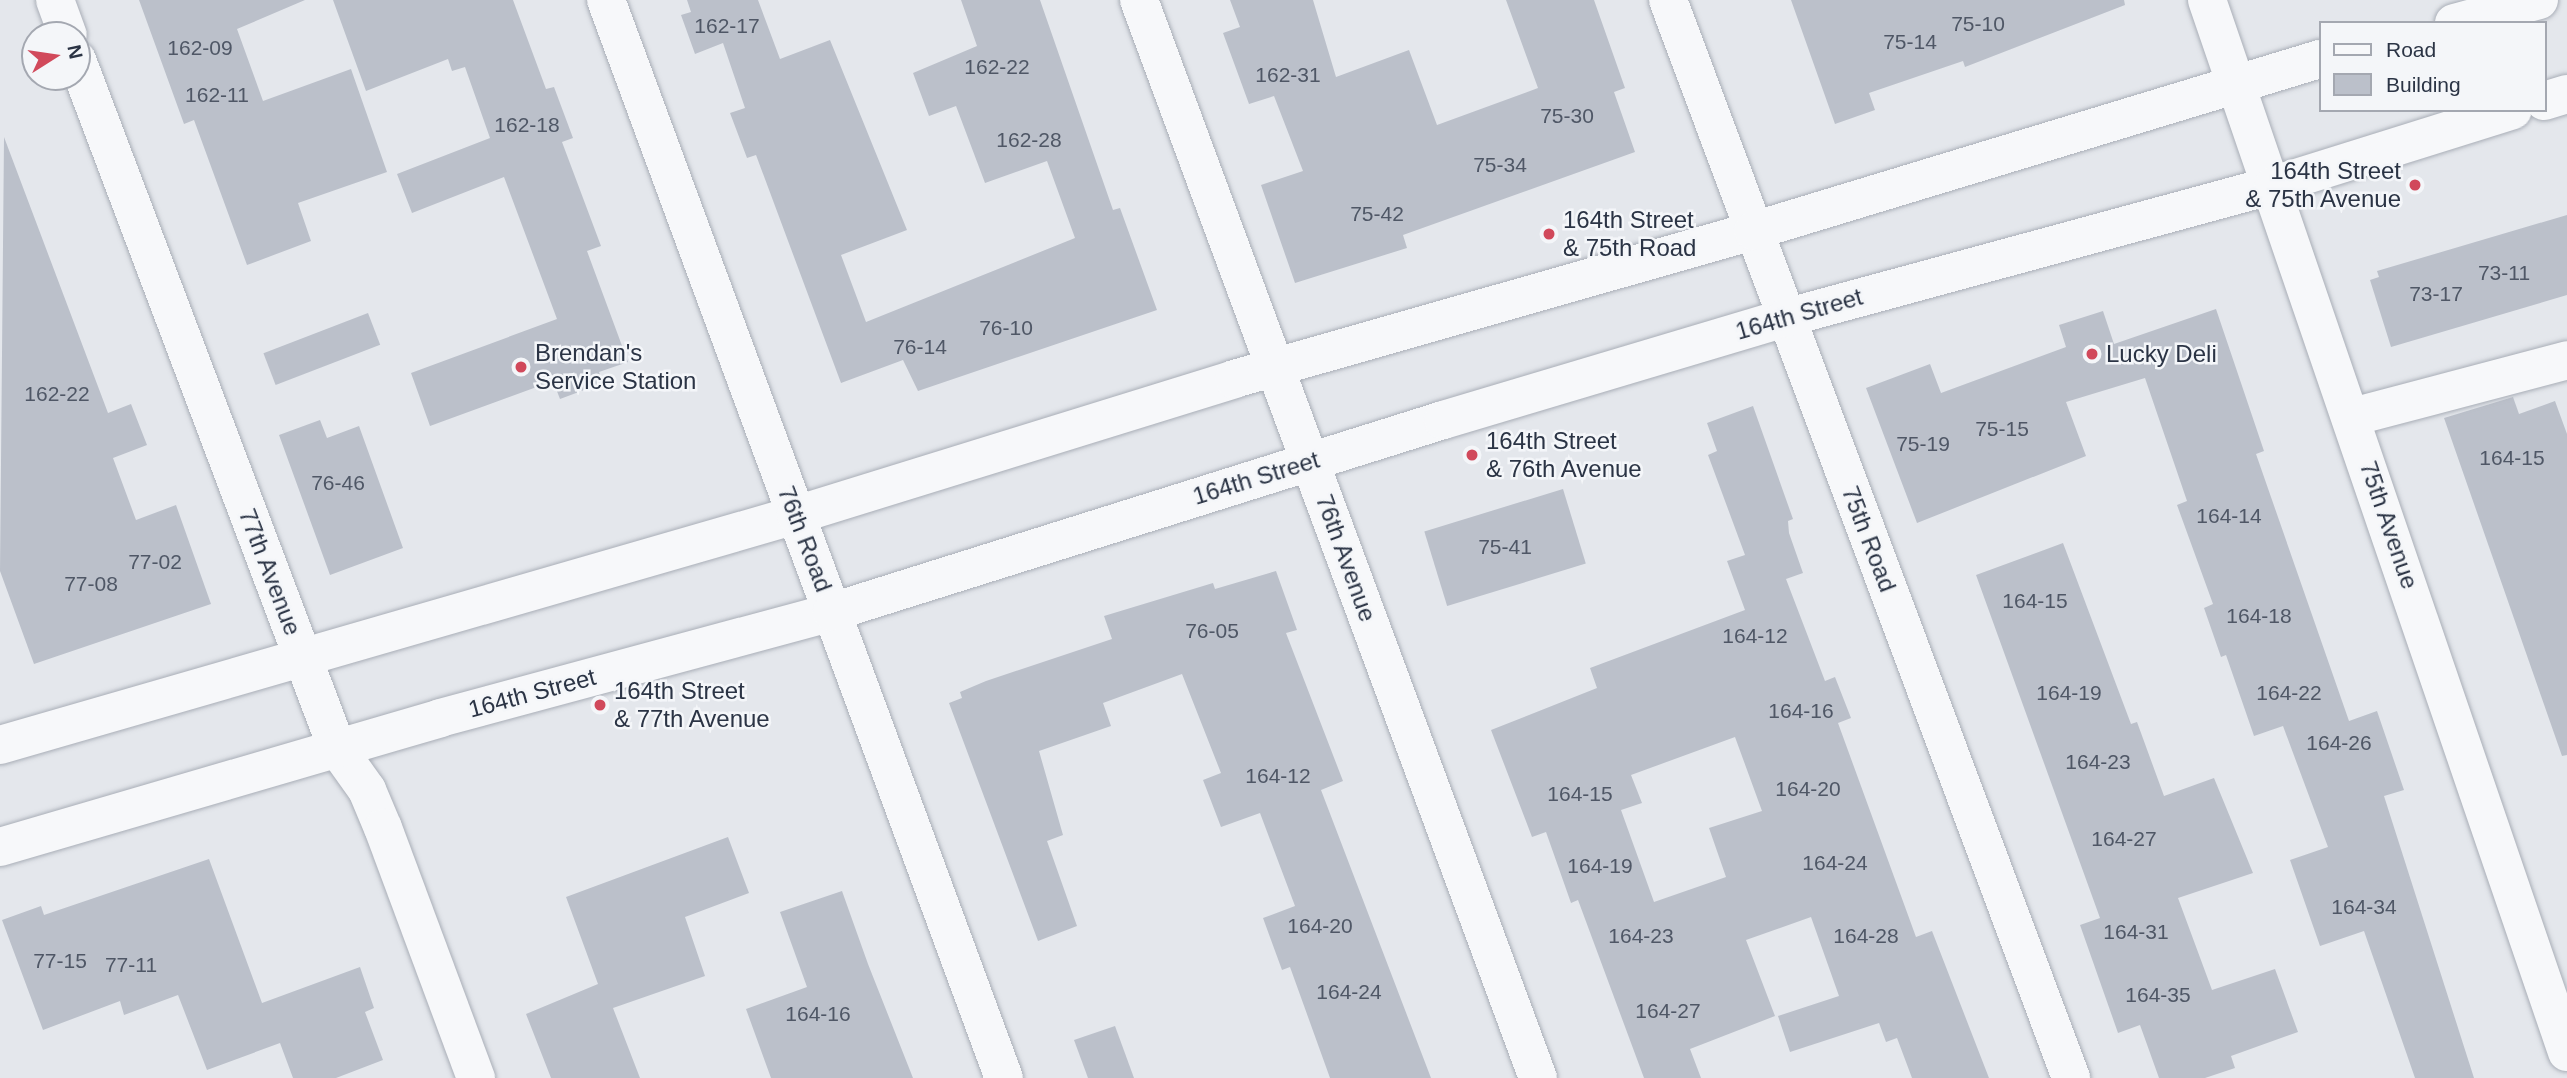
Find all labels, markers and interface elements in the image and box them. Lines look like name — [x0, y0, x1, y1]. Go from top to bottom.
house number: 75-10 — [1951, 11, 2005, 37]
house number: 162-17 — [694, 13, 760, 39]
north arrow — [21, 21, 91, 91]
legend — [2318, 21, 2546, 112]
house number: 75-14 — [1883, 29, 1937, 55]
house number: 162-09 — [167, 35, 233, 61]
text: Road — [2386, 38, 2436, 61]
text: N — [63, 43, 87, 61]
house number: 162-22 — [964, 54, 1030, 80]
house number: 162-31 — [1255, 62, 1321, 88]
text: Building — [2386, 73, 2461, 96]
house number: 162-11 — [185, 82, 249, 108]
house number: 75-30 — [1540, 103, 1594, 129]
house number: 162-18 — [494, 112, 560, 138]
house number: 162-28 — [996, 127, 1062, 153]
house number: 75-34 — [1473, 152, 1527, 178]
place label: 164th Street & 75th Avenue — [2244, 157, 2401, 213]
marker: 164th Street & 75th Avenue — [2407, 177, 2423, 193]
house number: 75-42 — [1350, 201, 1404, 227]
place label: 164th Street & 75th Road — [1563, 206, 1696, 262]
marker: 164th Street & 75th Road — [1541, 226, 1557, 242]
house number: 73-11 — [2478, 260, 2530, 286]
house number: 73-17 — [2409, 281, 2463, 307]
street label: 164th Street — [1732, 282, 1866, 346]
house number: 76-10 — [979, 315, 1033, 341]
house number: 76-14 — [893, 334, 947, 360]
place label: Brendan's Service Station — [535, 339, 696, 395]
place label: Lucky Deli — [2106, 340, 2217, 368]
marker: Lucky Deli — [2084, 346, 2100, 362]
marker: Brendan's Service Station — [513, 359, 529, 375]
house number: 162-22 — [24, 381, 90, 407]
house number: 75-15 — [1975, 416, 2029, 442]
place label: 164th Street & 76th Avenue — [1486, 427, 1643, 483]
house number: 75-19 — [1896, 431, 1950, 457]
street label: 164th Street — [1189, 445, 1323, 511]
house number: 164-15 — [2479, 445, 2545, 471]
marker: 164th Street & 76th Avenue — [1464, 447, 1480, 463]
street label: 75th Avenue — [2354, 457, 2424, 593]
house number: 76-46 — [311, 470, 365, 496]
street label: 76th Road — [772, 482, 838, 596]
street label: 75th Road — [1836, 482, 1902, 596]
street label: 76th Avenue — [1309, 490, 1383, 626]
house number: 164-14 — [2196, 503, 2262, 529]
street label: 77th Avenue — [232, 504, 308, 640]
house number: 75-41 — [1478, 534, 1532, 560]
house number: 77-02 — [128, 549, 182, 575]
house number: 77-08 — [64, 571, 118, 597]
house number: 164-15 — [2002, 588, 2068, 614]
house number: 164-18 — [2226, 603, 2292, 629]
house number: 76-05 — [1185, 618, 1239, 644]
house number: 164-12 — [1722, 623, 1788, 649]
street label: 164th Street — [465, 662, 599, 724]
place label: 164th Street & 77th Avenue — [614, 677, 771, 733]
house number: 164-19 — [2036, 680, 2102, 706]
house number: 164-22 — [2256, 680, 2322, 706]
marker: 164th Street & 77th Avenue — [592, 697, 608, 713]
house number: 164-16 — [1768, 698, 1834, 724]
house number: 164-26 — [2306, 730, 2372, 756]
house number: 164-23 — [2065, 749, 2131, 775]
house number: 164-12 — [1245, 763, 1311, 789]
house number: 164-20 — [1775, 776, 1841, 802]
house number: 164-15 — [1547, 781, 1613, 807]
house number: 164-27 — [2091, 826, 2157, 852]
house number: 164-24 — [1802, 850, 1868, 876]
house number: 164-19 — [1567, 853, 1633, 879]
house number: 164-34 — [2331, 894, 2397, 920]
house number: 164-20 — [1287, 913, 1353, 939]
house number: 164-31 — [2103, 919, 2169, 945]
house number: 164-23 — [1608, 923, 1674, 949]
house number: 164-28 — [1833, 923, 1899, 949]
house number: 77-15 — [33, 948, 87, 974]
house number: 77-11 — [105, 952, 157, 978]
house number: 164-24 — [1316, 979, 1382, 1005]
house number: 164-35 — [2125, 982, 2191, 1008]
house number: 164-27 — [1635, 998, 1701, 1024]
house number: 164-16 — [785, 1001, 851, 1027]

